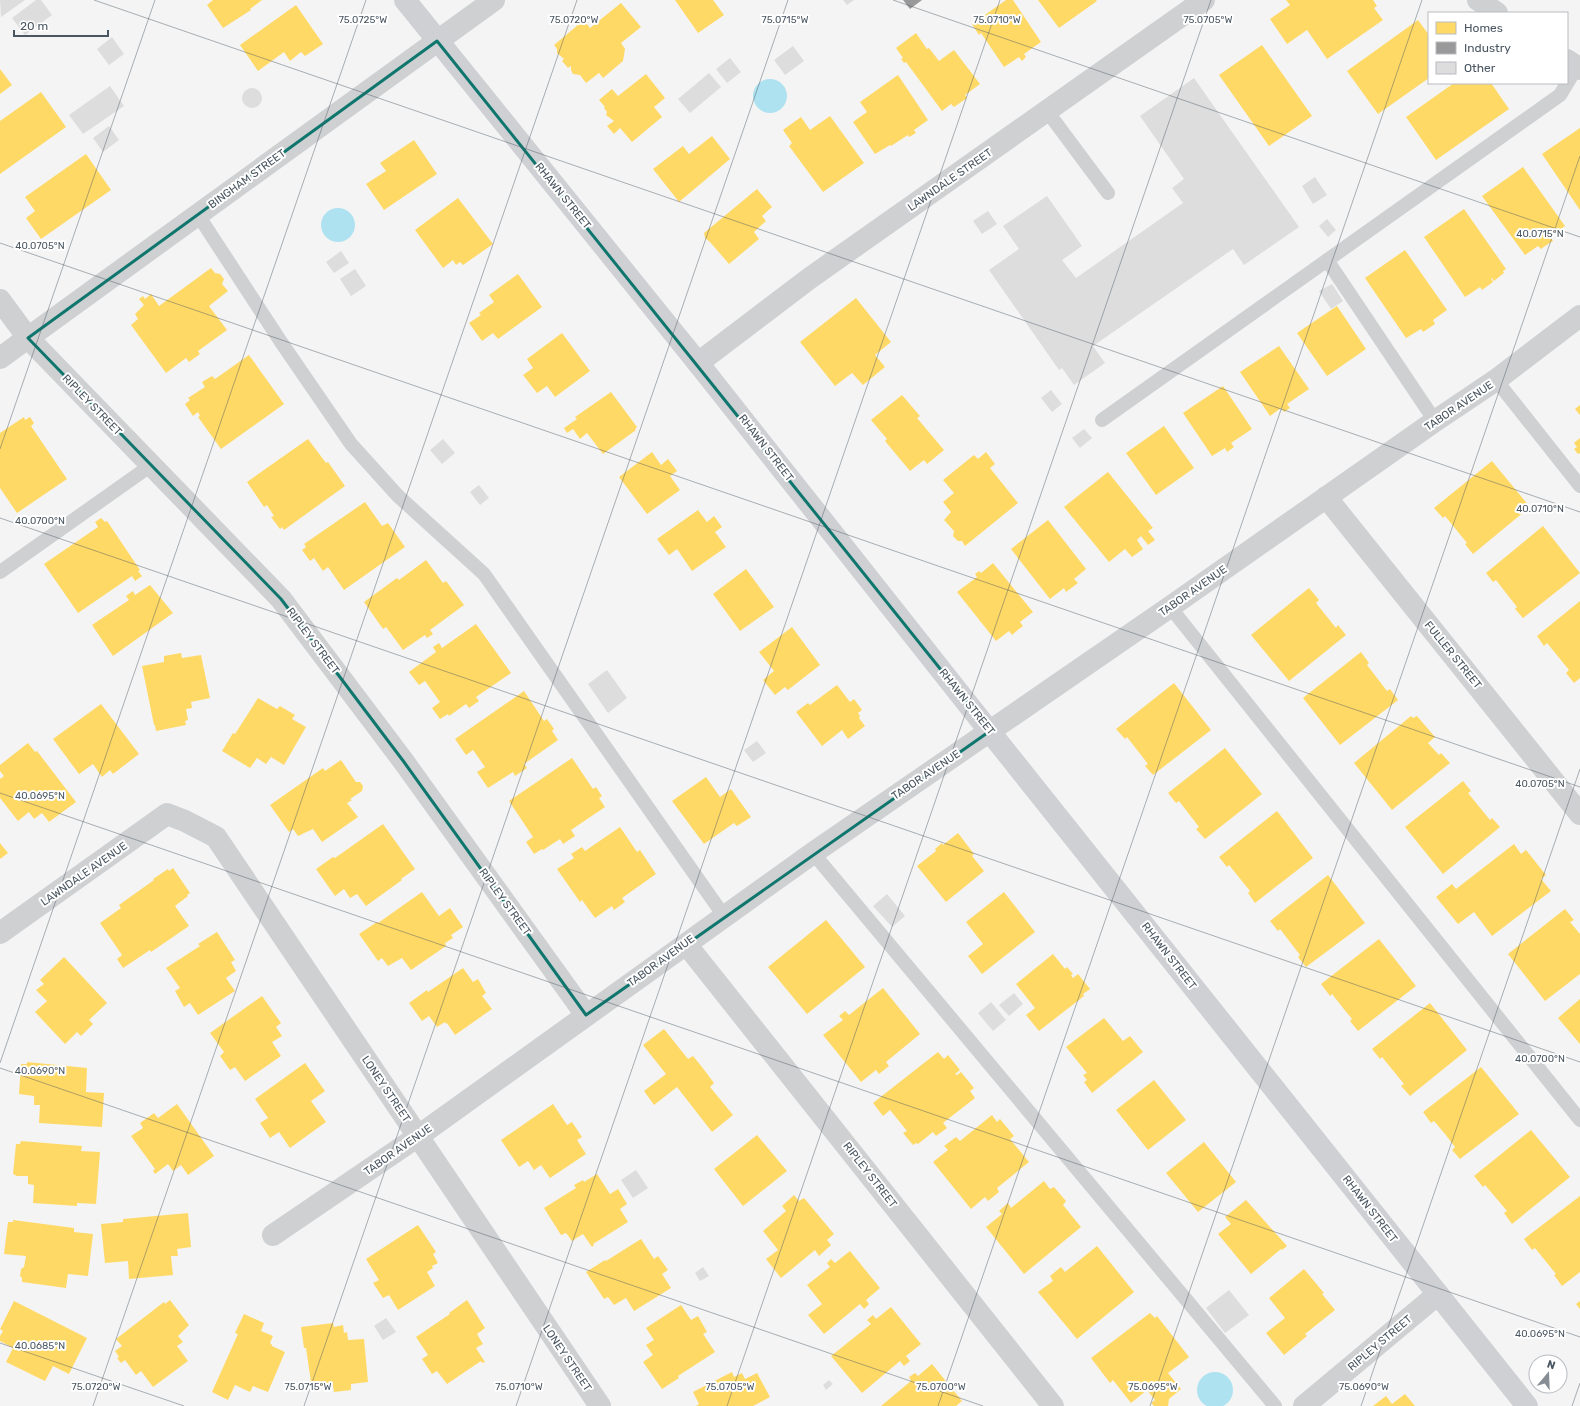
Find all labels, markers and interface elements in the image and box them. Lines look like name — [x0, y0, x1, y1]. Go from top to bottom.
scale bar — [14, 12, 108, 38]
legend — [1428, 12, 1568, 84]
text: 75.0725°W — [339, 14, 387, 26]
text: 75.0720°W — [550, 14, 598, 26]
text: 75.0715°W — [762, 14, 808, 26]
text: 75.0710°W — [973, 14, 1021, 26]
text: 75.0705°W — [1183, 14, 1233, 26]
text: 20 m — [20, 19, 48, 33]
text: Homes — [1464, 21, 1503, 35]
text: Industry — [1464, 41, 1511, 55]
text: Other — [1464, 61, 1496, 75]
street label: BINGHAM STREET — [206, 146, 289, 211]
street label: LAWNDALE STREET — [905, 146, 995, 214]
street label: RHAWN STREET — [532, 160, 594, 232]
text: 40.0715°N — [1516, 228, 1564, 240]
text: 40.0705°N — [15, 240, 65, 252]
street label: RIPLEY STREET — [60, 372, 125, 439]
street label: TABOR AVENUE — [1422, 378, 1496, 434]
street label: RHAWN STREET — [736, 412, 797, 485]
text: 40.0710°N — [1516, 503, 1564, 515]
text: 40.0700°N — [15, 515, 65, 527]
street label: TABOR AVENUE — [1156, 563, 1230, 619]
street label: RIPLEY STREET — [284, 605, 343, 677]
street label: FULLER STREET — [1422, 619, 1485, 692]
street label: RHAWN STREET — [936, 666, 998, 738]
street label: TABOR AVENUE — [889, 747, 963, 803]
text: 40.0705°N — [1515, 778, 1565, 790]
text: 40.0695°N — [15, 790, 65, 802]
street label: LAWNDALE AVENUE — [38, 839, 130, 909]
street label: RIPLEY STREET — [476, 866, 534, 939]
street label: RHAWN STREET — [1139, 920, 1200, 993]
street label: TABOR AVENUE — [625, 932, 697, 990]
street label: LONEY STREET — [359, 1053, 413, 1125]
text: 40.0700°N — [1515, 1053, 1565, 1065]
text: 40.0690°N — [15, 1065, 65, 1077]
street label: TABOR AVENUE — [361, 1122, 435, 1178]
street label: RIPLEY STREET — [840, 1140, 900, 1211]
street label: RHAWN STREET — [1340, 1173, 1401, 1246]
street label: RIPLEY STREET — [1345, 1312, 1415, 1374]
street label: LONEY STREET — [540, 1322, 594, 1394]
text: 40.0695°N — [1515, 1328, 1565, 1340]
text: 40.0685°N — [15, 1340, 65, 1352]
north arrow — [1528, 1354, 1568, 1394]
text: N — [1545, 1358, 1557, 1372]
text: 75.0720°W — [72, 1381, 120, 1393]
text: 75.0715°W — [285, 1381, 331, 1393]
text: 75.0710°W — [495, 1381, 543, 1393]
text: 75.0705°W — [705, 1381, 755, 1393]
text: 75.0700°W — [916, 1381, 966, 1393]
text: 75.0695°W — [1128, 1381, 1178, 1393]
text: 75.0690°W — [1339, 1381, 1389, 1393]

